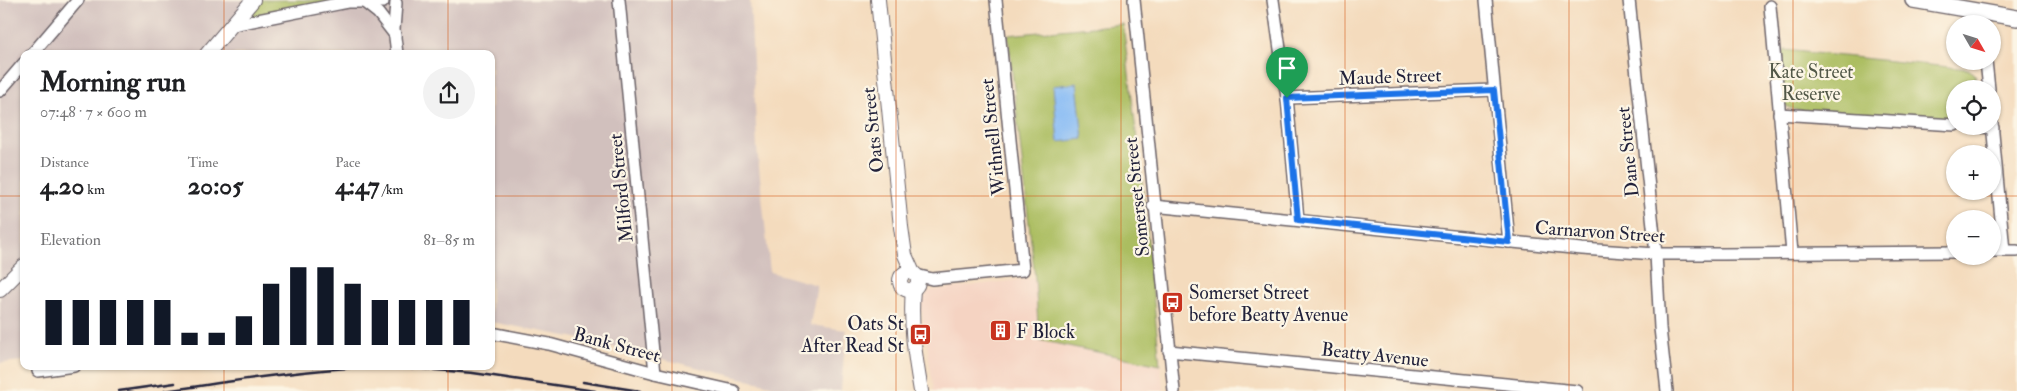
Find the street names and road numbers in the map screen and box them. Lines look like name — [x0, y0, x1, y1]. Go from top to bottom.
street label: Maude Street — [1338, 63, 1442, 91]
street label: Withnell Street — [975, 77, 1011, 198]
street label: Oats Street — [857, 86, 889, 174]
street label: Dane Street — [1611, 105, 1645, 198]
street label: Milford Street — [603, 132, 639, 244]
street label: Somerset Street — [1119, 136, 1155, 258]
street label: Carnarvon Street — [1534, 215, 1666, 249]
street label: Bank Street — [571, 322, 663, 368]
street label: Beatty Avenue — [1320, 337, 1430, 373]

